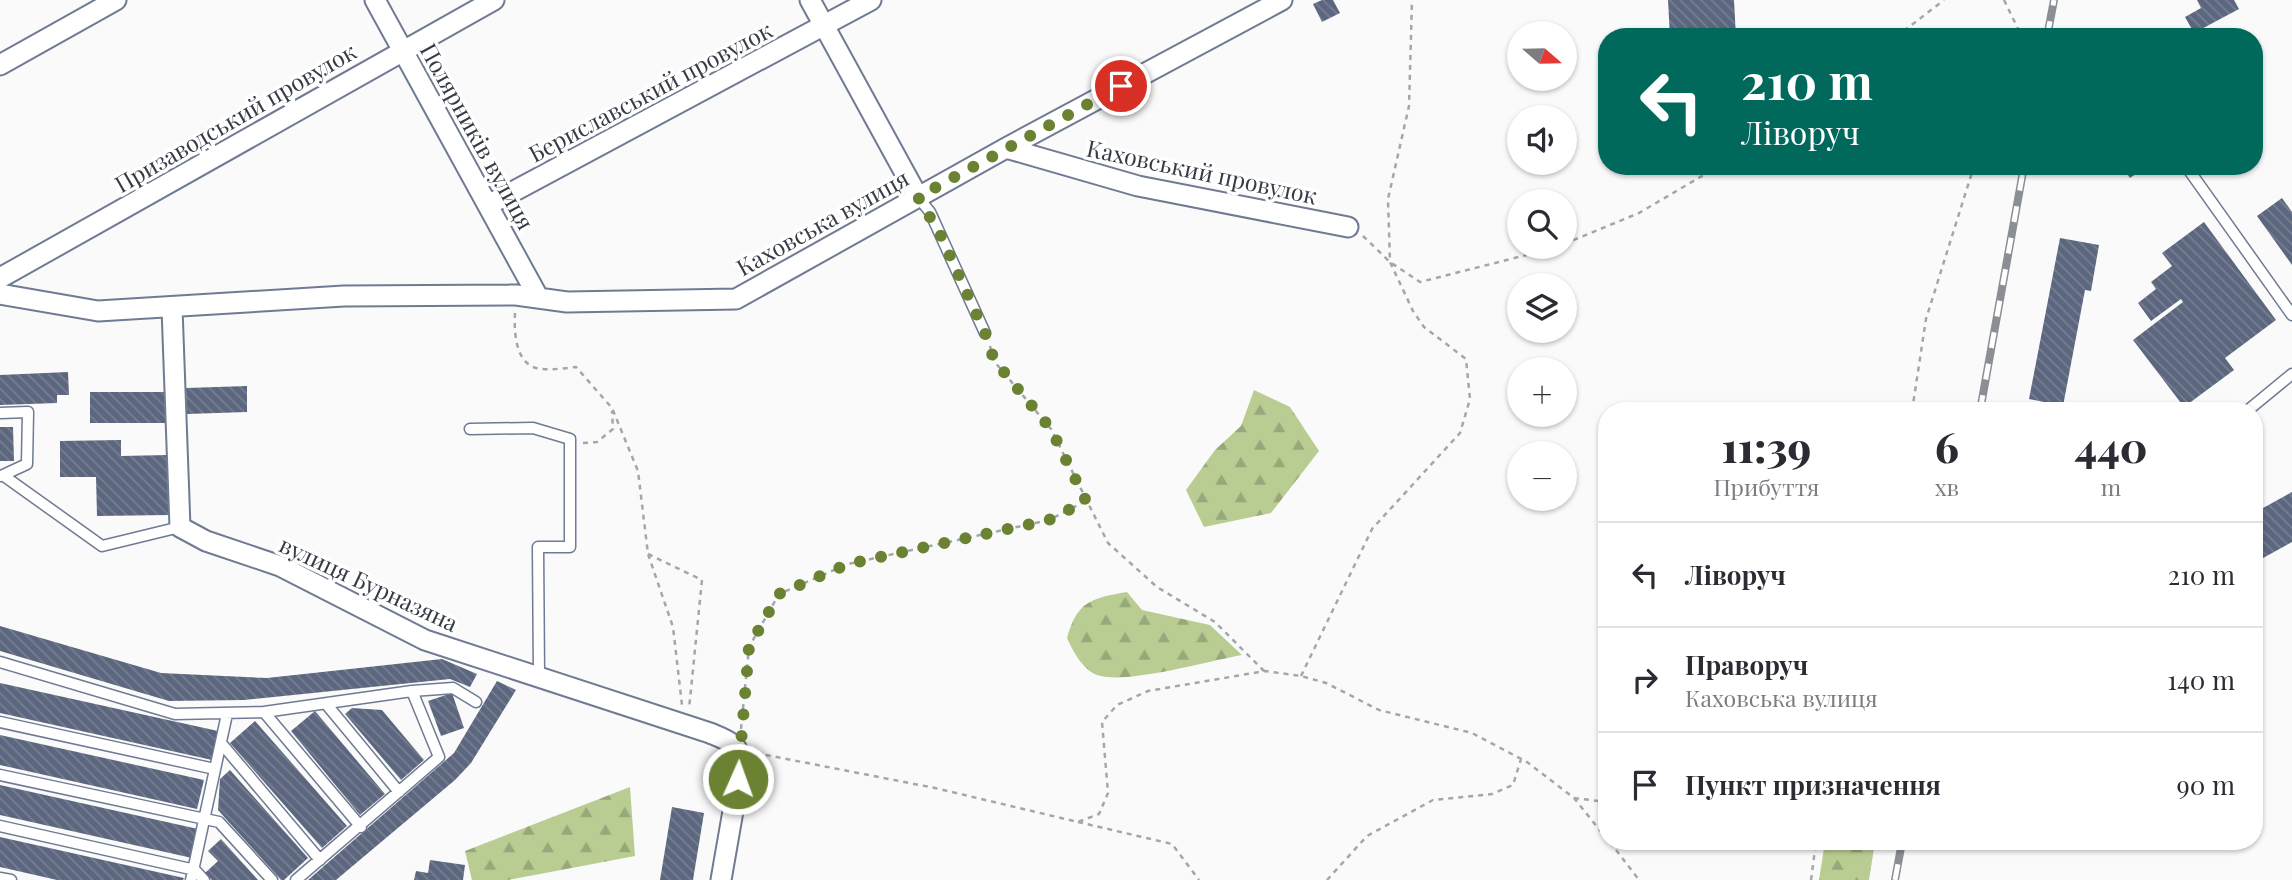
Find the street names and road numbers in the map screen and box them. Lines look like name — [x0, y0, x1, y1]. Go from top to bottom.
street label: Бериславський провулок — [523, 14, 777, 168]
street label: Призаводський провулок — [109, 35, 361, 199]
street label: Полярників вулиця — [414, 37, 542, 235]
street label: Каховський провулок — [1084, 131, 1320, 211]
street label: Каховська вулиця — [730, 162, 914, 282]
street label: вулиця Бурназяна — [275, 528, 464, 638]

